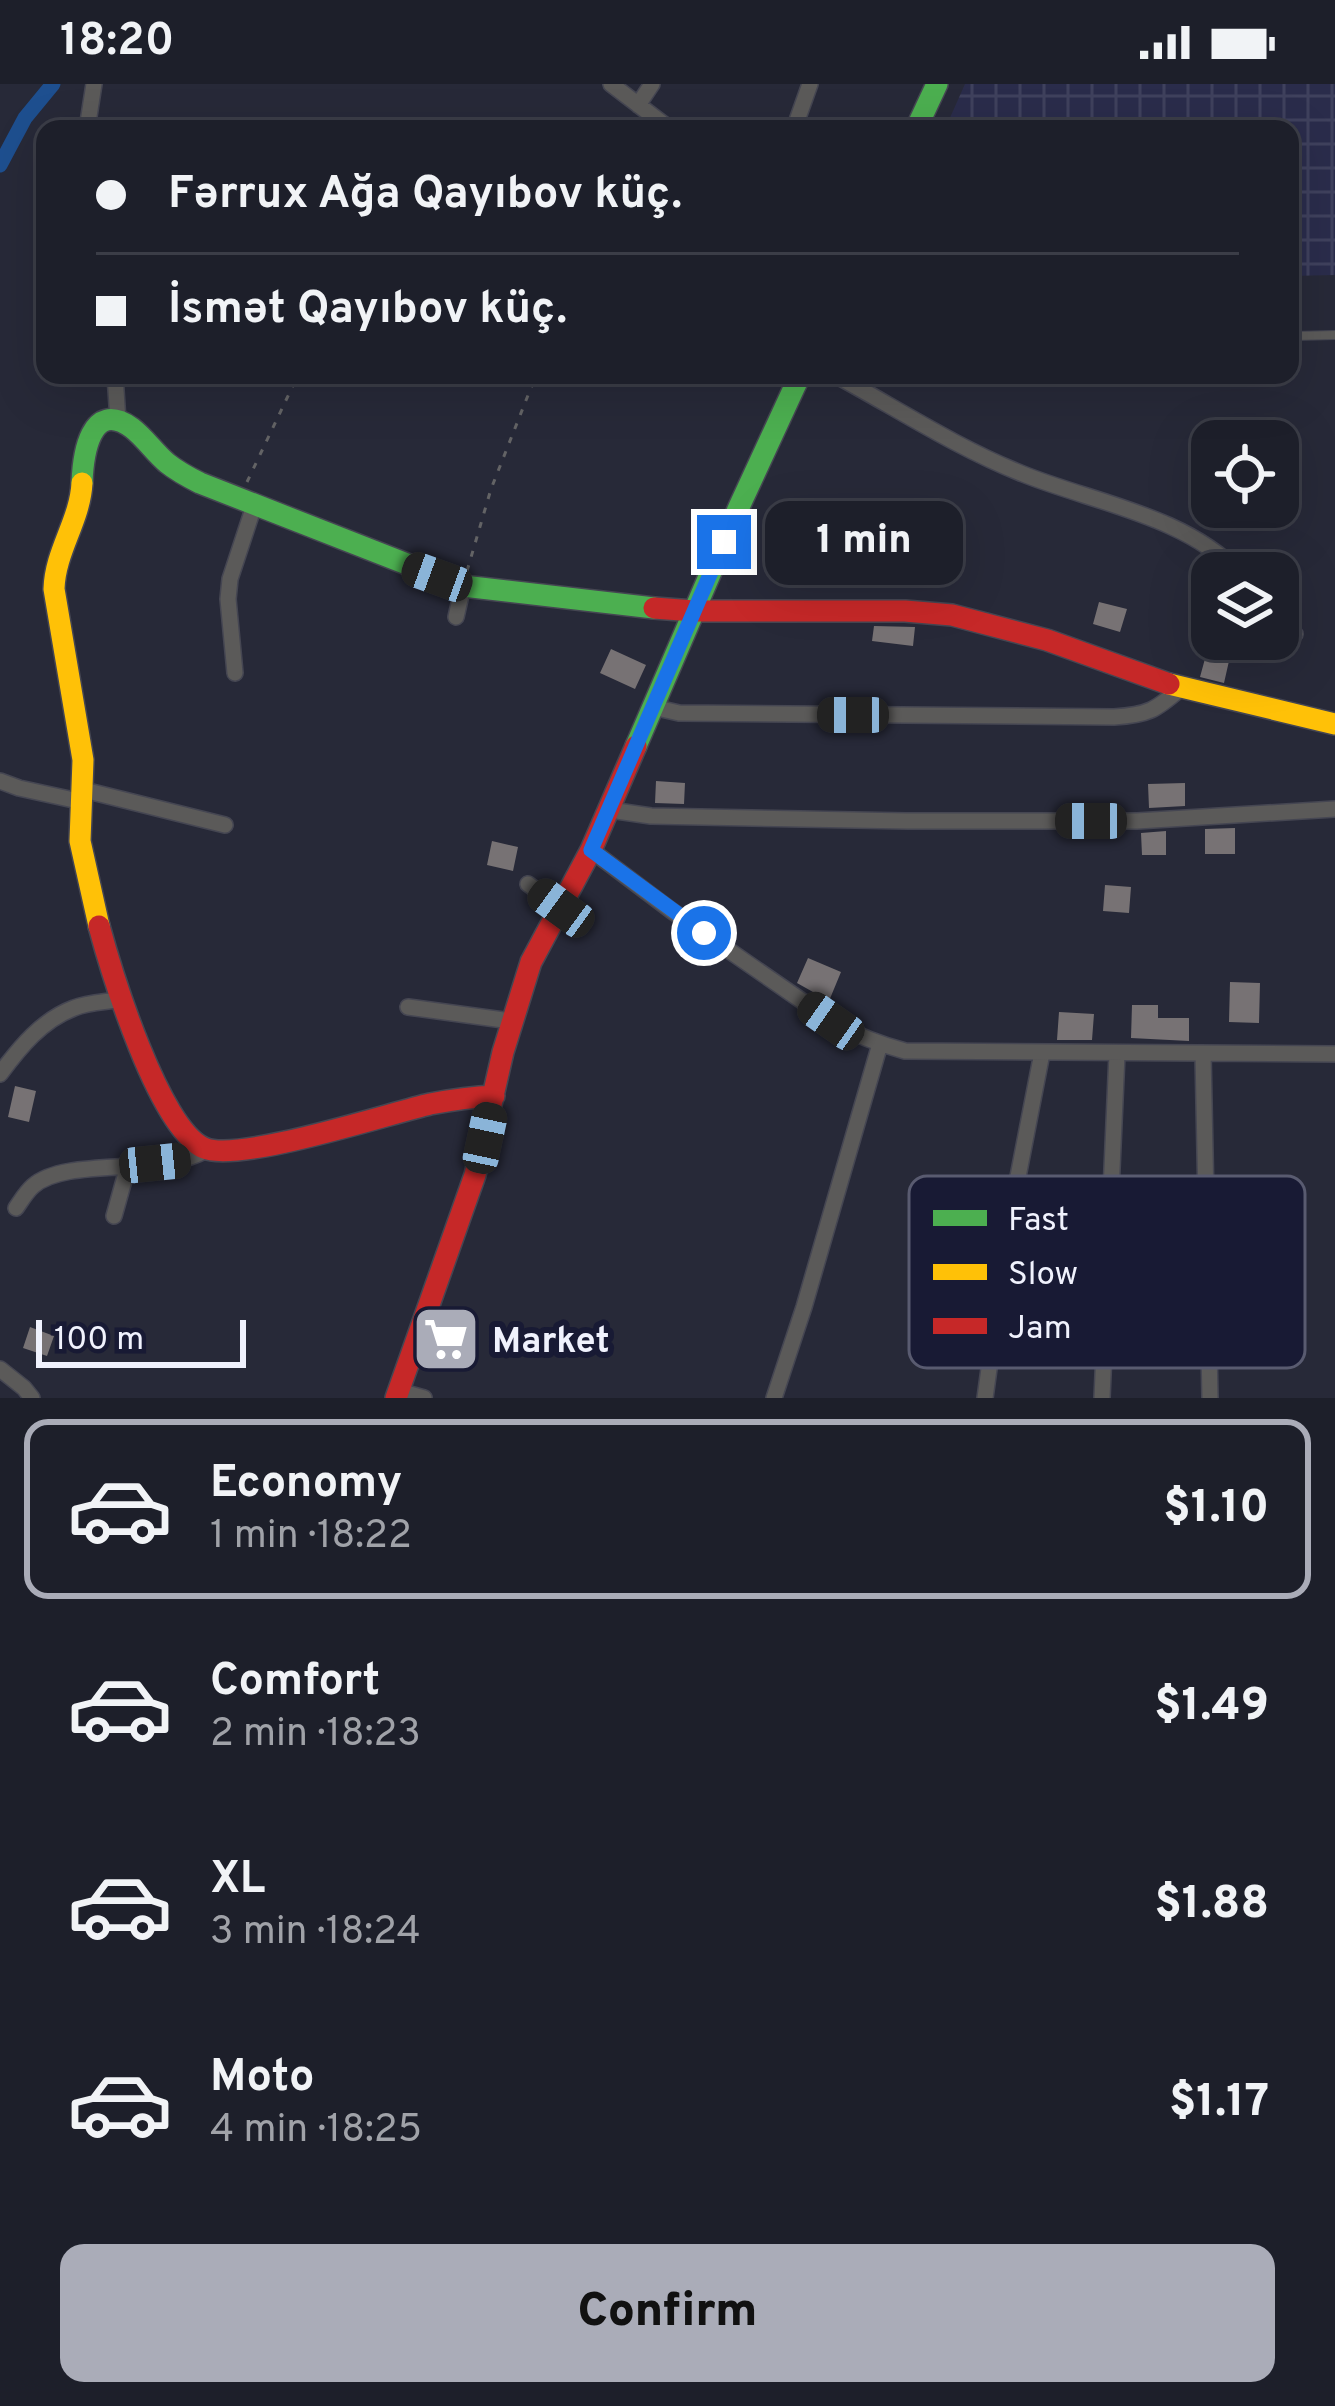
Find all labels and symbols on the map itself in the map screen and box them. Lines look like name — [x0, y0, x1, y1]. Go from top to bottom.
callout: 1 min — [766, 500, 964, 584]
route end — [697, 515, 751, 569]
car — [397, 548, 477, 606]
car — [817, 697, 889, 733]
car — [1055, 803, 1127, 839]
car — [521, 872, 601, 944]
route start — [677, 906, 731, 960]
car — [791, 986, 871, 1056]
car — [460, 1099, 510, 1177]
car — [117, 1141, 193, 1185]
legend — [909, 1176, 1305, 1368]
text: Fast — [1008, 1201, 1069, 1243]
text: Slow — [1008, 1255, 1078, 1297]
supermarket icon: Market — [411, 1304, 481, 1374]
text: Jam — [1008, 1309, 1072, 1351]
scale bar — [36, 1314, 246, 1367]
place label: Market — [492, 1320, 610, 1366]

